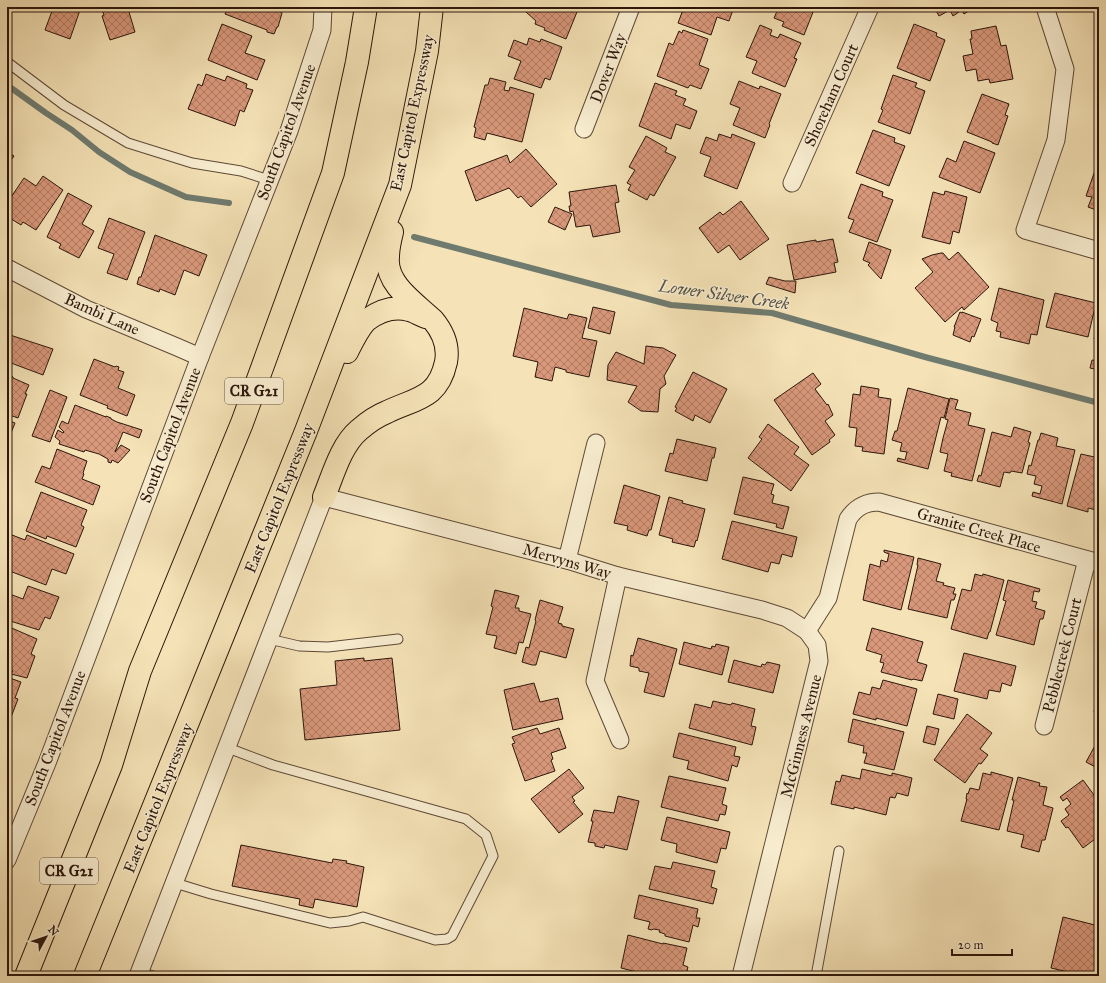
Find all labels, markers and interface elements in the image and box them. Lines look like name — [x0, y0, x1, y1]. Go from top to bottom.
street label: Dover Way — [586, 30, 630, 105]
street label: East Capitol Expressway — [386, 32, 438, 193]
street label: Shoreham Court — [800, 40, 862, 149]
street label: South Capitol Avenue — [253, 61, 320, 203]
water label: Lower Silver Creek — [656, 275, 791, 315]
street label: Bambi Lane — [62, 289, 143, 339]
street label: South Capitol Avenue — [135, 364, 205, 505]
road number: CR G21 — [225, 378, 283, 404]
street label: East Capitol Expressway — [240, 420, 318, 576]
street label: Granite Creek Place — [915, 503, 1043, 557]
street label: Mervyns Way — [521, 539, 614, 583]
street label: Pebblecreek Court — [1039, 595, 1086, 715]
street label: South Capitol Avenue — [20, 667, 90, 808]
street label: McGinness Avenue — [776, 672, 826, 800]
street label: East Capitol Expressway — [119, 720, 197, 876]
road number: CR G21 — [40, 858, 98, 884]
north arrow — [26, 917, 66, 957]
text: N — [45, 923, 62, 939]
scale bar — [952, 931, 1012, 957]
text: 20 m — [958, 938, 984, 952]

